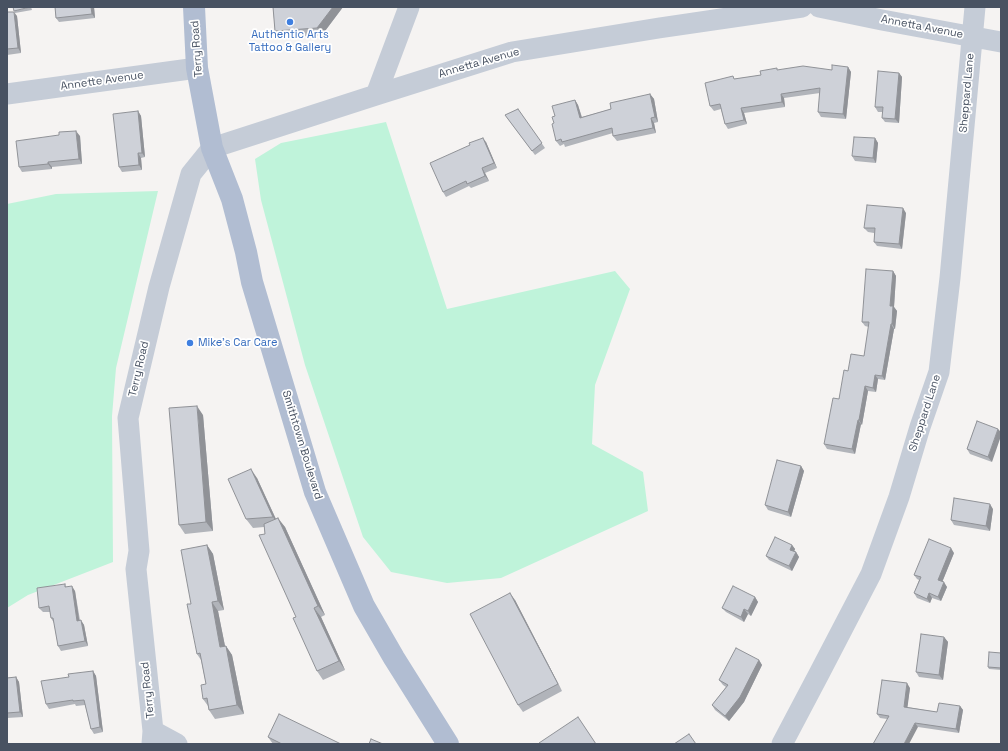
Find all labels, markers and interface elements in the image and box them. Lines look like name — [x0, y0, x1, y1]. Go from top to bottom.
street label: Annetta Avenue — [880, 13, 964, 41]
marker: Authentic Arts Tattoo & Gallery — [285, 17, 295, 27]
street label: Terry Road — [188, 20, 206, 78]
place label: Authentic Arts Tattoo & Gallery — [249, 28, 331, 54]
street label: Annetta Avenue — [437, 45, 521, 81]
street label: Sheppard Lane — [957, 53, 977, 133]
street label: Annette Avenue — [60, 69, 144, 93]
place label: Mike's Car Care — [198, 336, 278, 350]
marker: Mike's Car Care — [185, 338, 195, 348]
street label: Terry Road — [126, 340, 152, 398]
street label: Sheppard Lane — [906, 373, 944, 453]
street label: Smithtown Boulevard — [279, 389, 325, 501]
street label: Terry Road — [138, 661, 158, 719]

